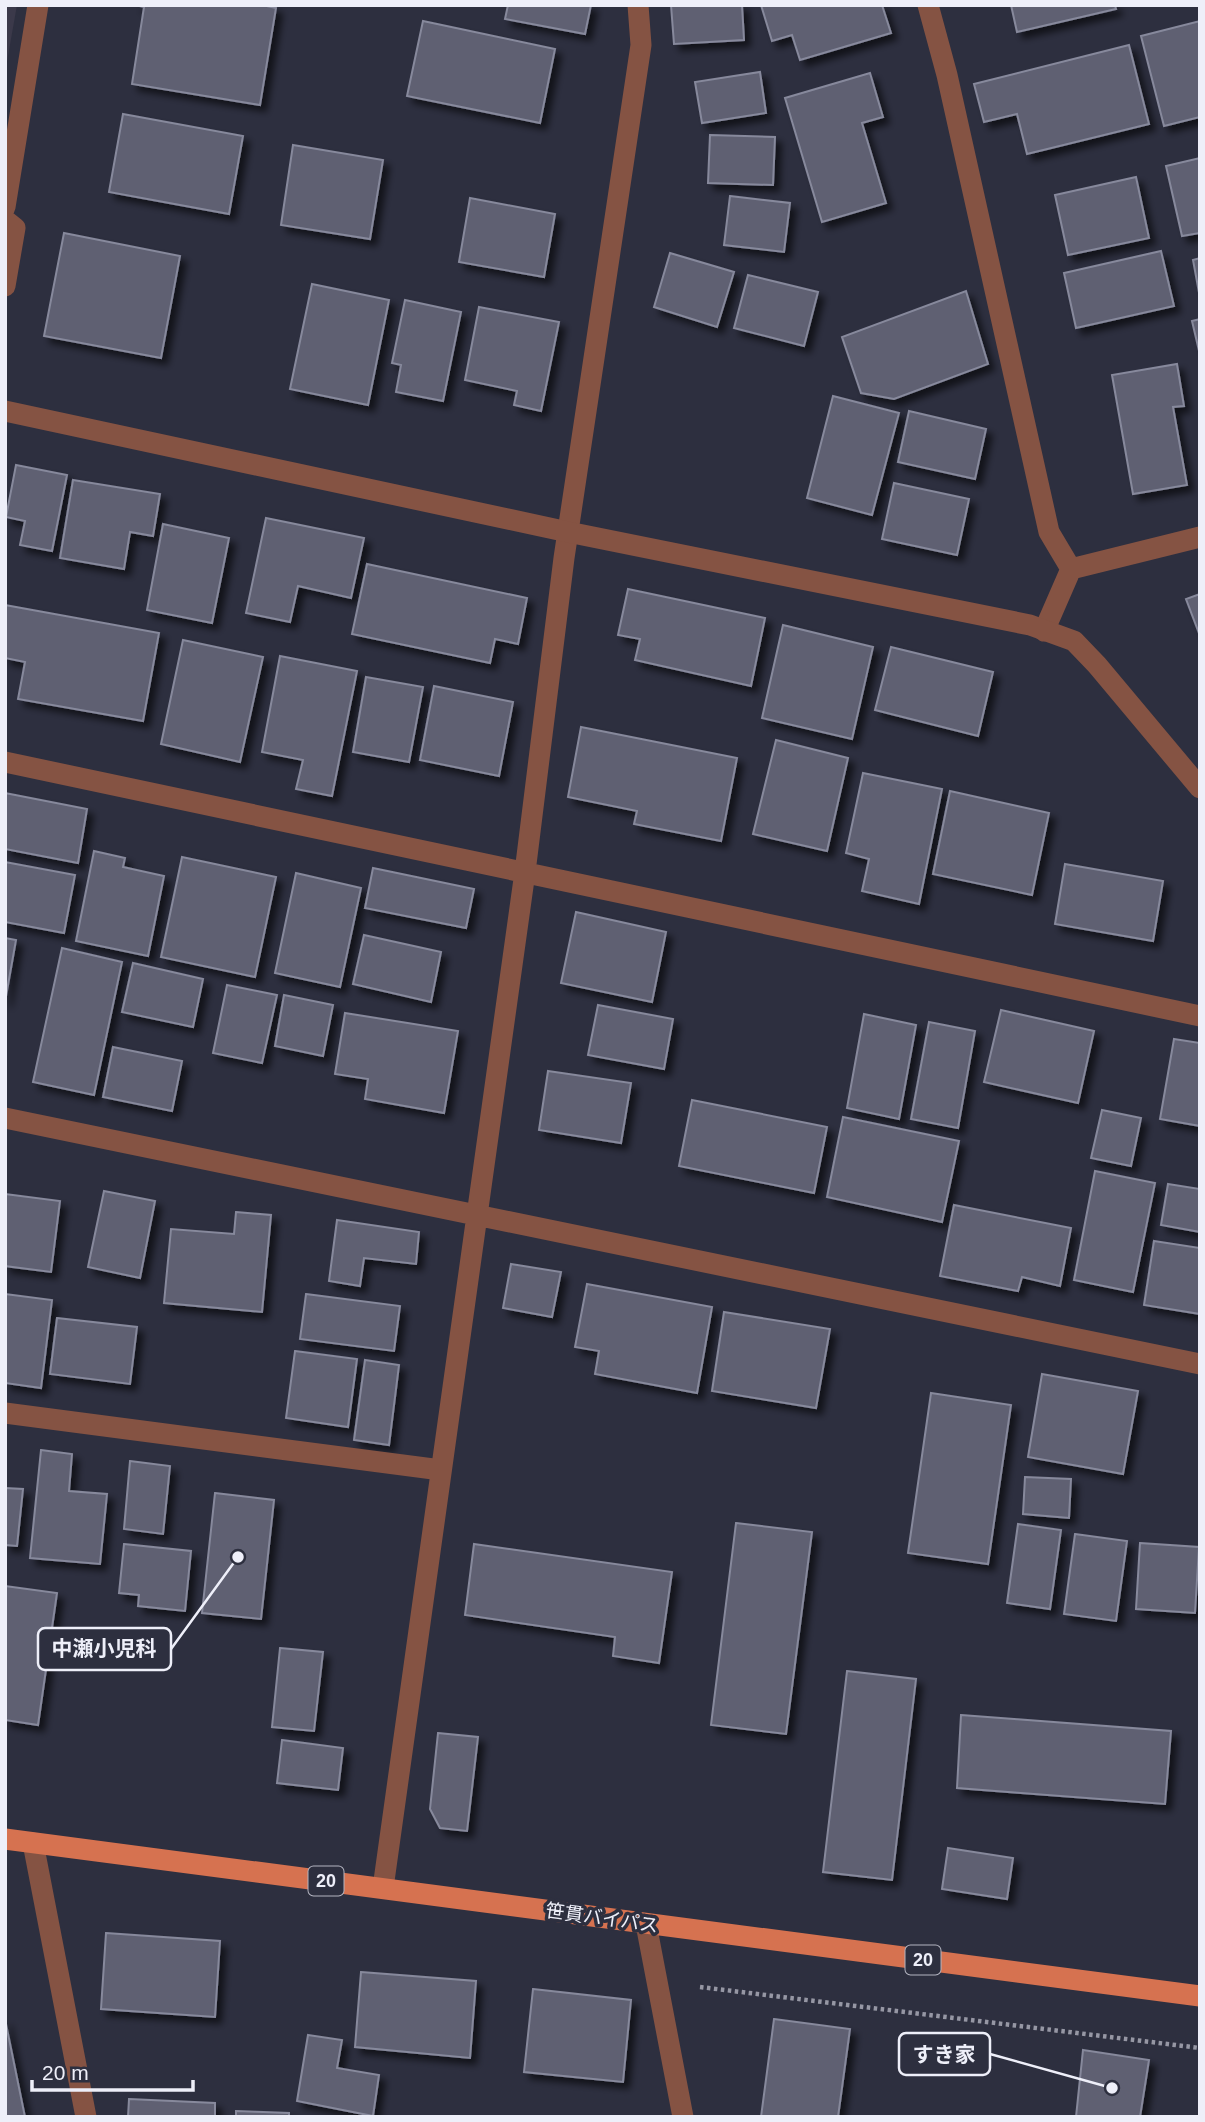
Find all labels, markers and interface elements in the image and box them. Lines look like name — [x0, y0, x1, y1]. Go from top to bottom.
callout: 中瀬小児科 — [38, 1628, 171, 1670]
text: 中瀬小児科 — [52, 1637, 157, 1660]
road number: 20 — [308, 1867, 344, 1896]
street label: 笹貫バイパス — [544, 1900, 660, 1936]
road number: 20 — [906, 1946, 940, 1974]
callout: すき家 — [899, 2033, 990, 2075]
text: すき家 — [913, 2043, 976, 2066]
scale bar — [32, 2048, 192, 2092]
text: 20 m — [42, 2061, 89, 2084]

